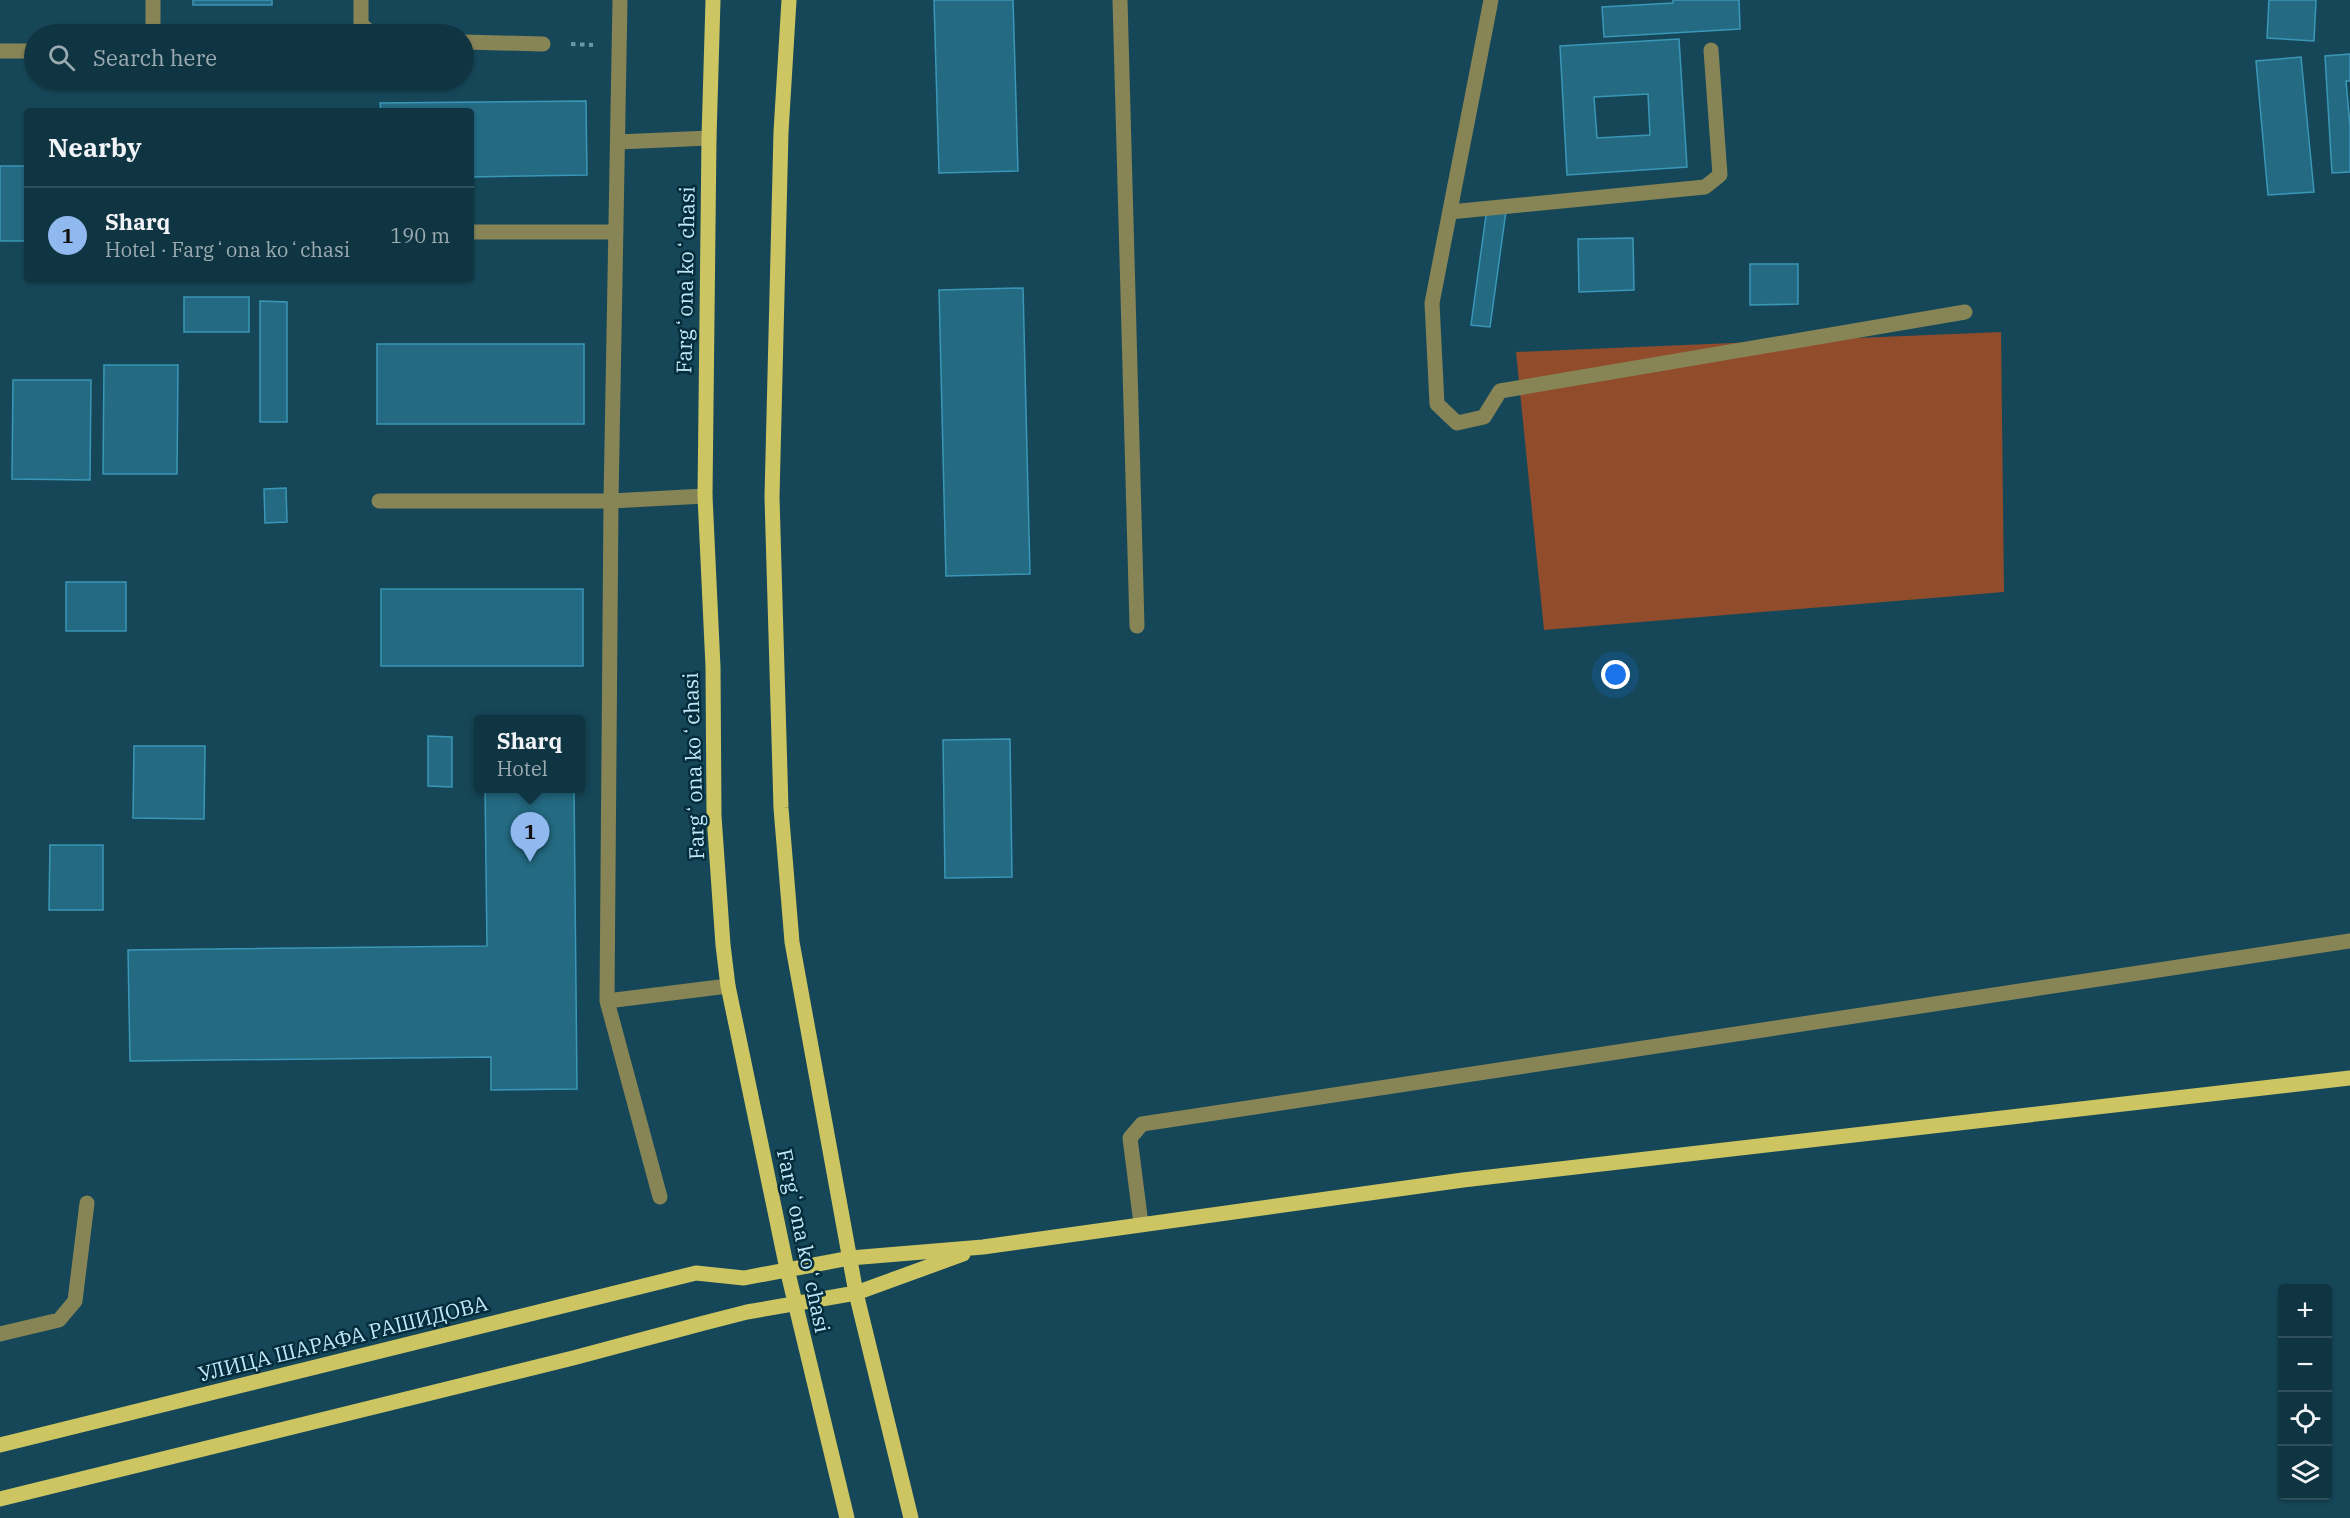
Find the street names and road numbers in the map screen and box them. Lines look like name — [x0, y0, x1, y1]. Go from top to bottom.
street label: Fargʻona koʻchasi — [669, 186, 701, 374]
street label: Fargʻona koʻchasi — [676, 672, 710, 860]
street label: Fargʻona koʻchasi — [771, 1146, 837, 1335]
street label: УЛИЦА ШАРАФА РАШИДОВА — [195, 1288, 491, 1388]

